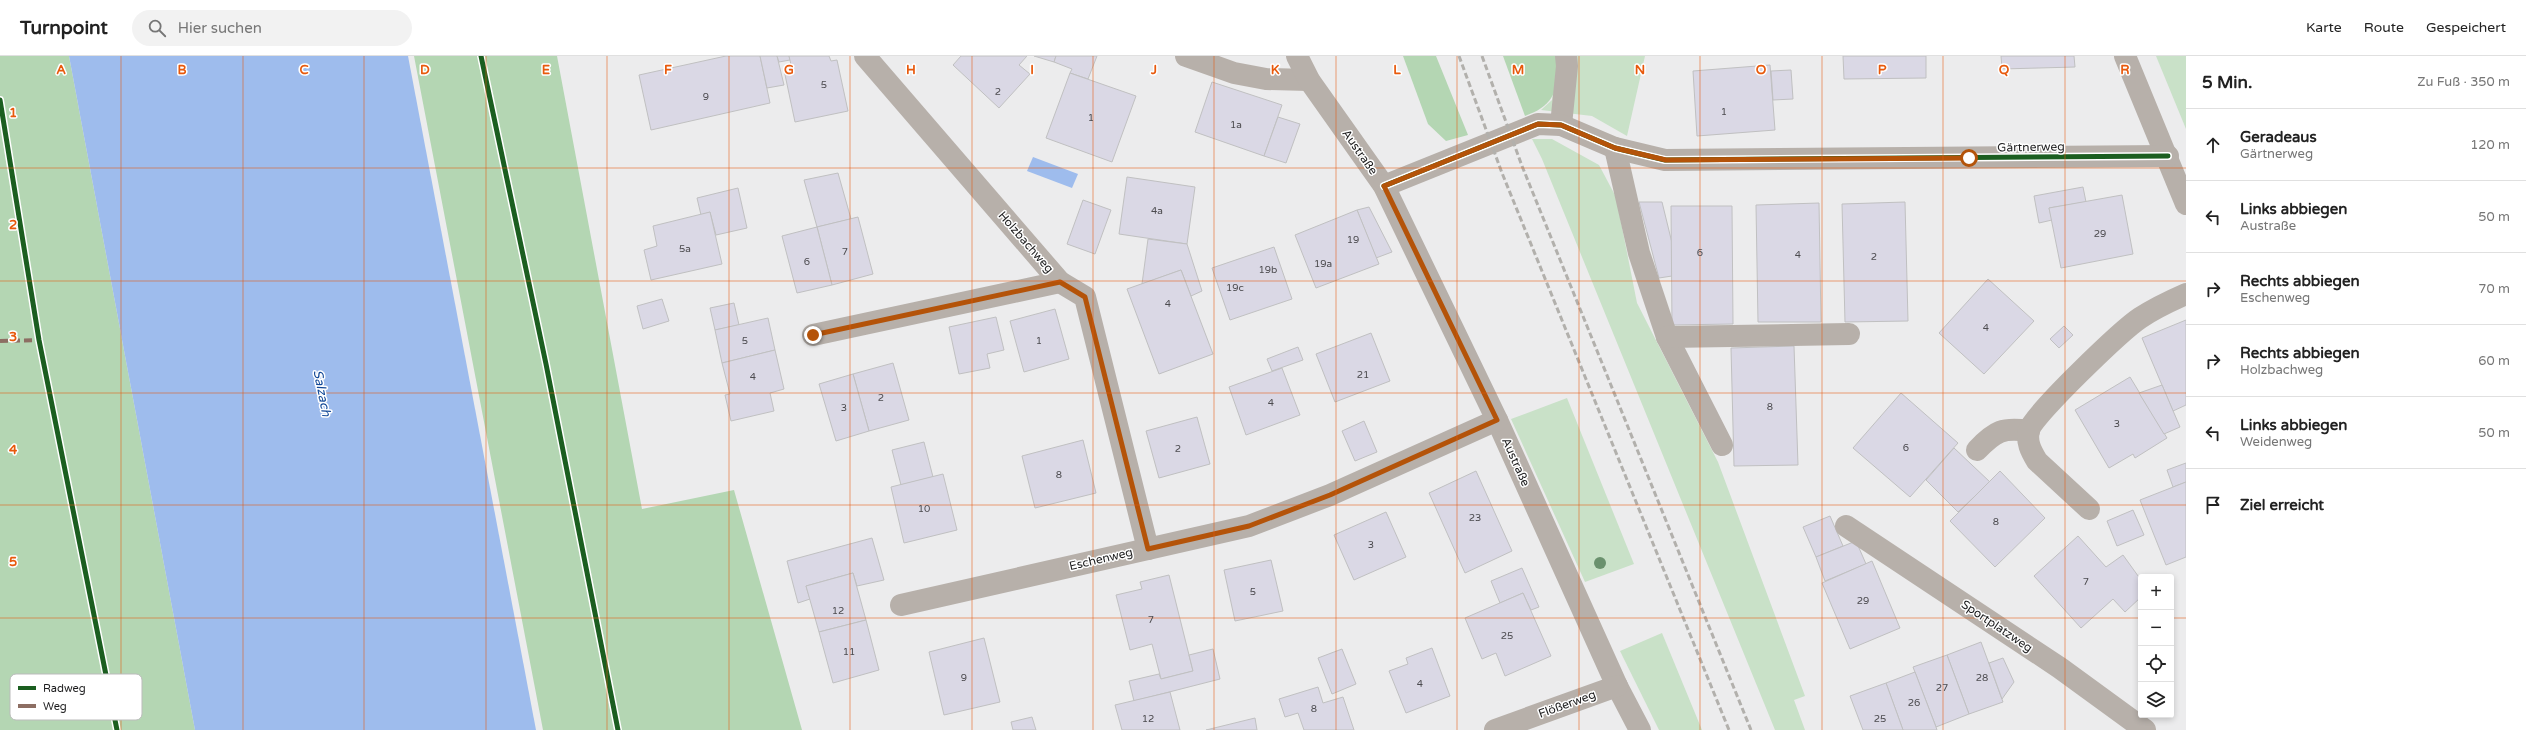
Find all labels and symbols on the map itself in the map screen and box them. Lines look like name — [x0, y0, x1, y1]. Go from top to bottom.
text: A — [56, 62, 66, 78]
text: B — [177, 62, 187, 78]
text: C — [299, 62, 309, 78]
text: D — [420, 62, 430, 78]
text: E — [542, 62, 550, 78]
text: F — [664, 62, 672, 78]
text: G — [784, 62, 794, 78]
text: H — [906, 62, 916, 78]
text: I — [1030, 62, 1034, 78]
text: J — [1150, 62, 1157, 78]
text: K — [1271, 62, 1280, 78]
text: L — [1393, 62, 1401, 78]
text: M — [1512, 62, 1524, 78]
text: N — [1635, 62, 1645, 78]
text: O — [1756, 62, 1767, 78]
text: P — [1878, 62, 1887, 78]
text: Q — [1999, 62, 2010, 78]
text: R — [2120, 62, 2130, 78]
house number: 5 — [821, 79, 827, 91]
house number: 2 — [995, 86, 1001, 98]
house number: 9 — [703, 91, 709, 103]
text: 1 — [9, 105, 17, 121]
house number: 1 — [1721, 106, 1727, 118]
house number: 1 — [1088, 112, 1094, 124]
house number: 1a — [1230, 119, 1242, 131]
street label: Austraße — [1339, 127, 1381, 177]
street label: Gärtnerweg — [1997, 139, 2065, 155]
route start — [1960, 149, 1978, 167]
house number: 4a — [1151, 205, 1163, 217]
street label: Holzbachweg — [996, 208, 1056, 276]
text: 2 — [9, 217, 17, 233]
house number: 29 — [2094, 228, 2106, 240]
house number: 19 — [1347, 234, 1359, 246]
house number: 5a — [679, 243, 691, 255]
house number: 7 — [842, 246, 848, 258]
house number: 6 — [1697, 247, 1703, 259]
house number: 4 — [1795, 249, 1801, 261]
house number: 2 — [1871, 251, 1877, 263]
house number: 6 — [804, 256, 810, 268]
house number: 19a — [1314, 258, 1332, 270]
house number: 19b — [1259, 264, 1277, 276]
house number: 19c — [1226, 282, 1244, 294]
house number: 4 — [1165, 298, 1171, 310]
house number: 4 — [1983, 322, 1989, 334]
route end — [804, 326, 822, 344]
text: 3 — [9, 329, 17, 345]
house number: 5 — [742, 335, 748, 347]
house number: 1 — [1036, 335, 1042, 347]
water label: Salzach — [310, 369, 335, 419]
house number: 21 — [1357, 369, 1369, 381]
house number: 4 — [750, 371, 756, 383]
house number: 2 — [878, 392, 884, 404]
house number: 4 — [1268, 397, 1274, 409]
house number: 8 — [1767, 401, 1773, 413]
house number: 3 — [841, 402, 847, 414]
house number: 3 — [2114, 418, 2120, 430]
street label: Austraße — [1499, 435, 1533, 489]
text: 4 — [9, 442, 18, 458]
house number: 6 — [1903, 442, 1909, 454]
house number: 2 — [1175, 443, 1181, 455]
house number: 8 — [1056, 469, 1062, 481]
house number: 10 — [918, 503, 930, 515]
house number: 23 — [1469, 512, 1481, 524]
house number: 8 — [1993, 516, 1999, 528]
house number: 3 — [1368, 539, 1374, 551]
street label: Eschenweg — [1068, 545, 1134, 573]
text: 5 — [9, 554, 17, 570]
house number: 7 — [2083, 576, 2089, 588]
house number: 5 — [1250, 586, 1256, 598]
house number: 29 — [1857, 595, 1869, 607]
street label: Sportplatzweg — [1959, 597, 2035, 655]
house number: 12 — [832, 605, 844, 617]
house number: 7 — [1148, 614, 1154, 626]
house number: 25 — [1501, 630, 1513, 642]
house number: 11 — [843, 646, 855, 658]
house number: 9 — [961, 672, 967, 684]
house number: 28 — [1976, 672, 1988, 684]
legend — [10, 674, 142, 720]
house number: 4 — [1417, 678, 1423, 690]
text: Radweg — [43, 682, 86, 695]
house number: 27 — [1936, 682, 1948, 694]
street label: Flößerweg — [1536, 687, 1598, 721]
house number: 26 — [1908, 697, 1920, 709]
text: Weg — [43, 700, 67, 713]
house number: 8 — [1311, 703, 1317, 715]
house number: 12 — [1142, 713, 1154, 725]
house number: 25 — [1874, 713, 1886, 725]

